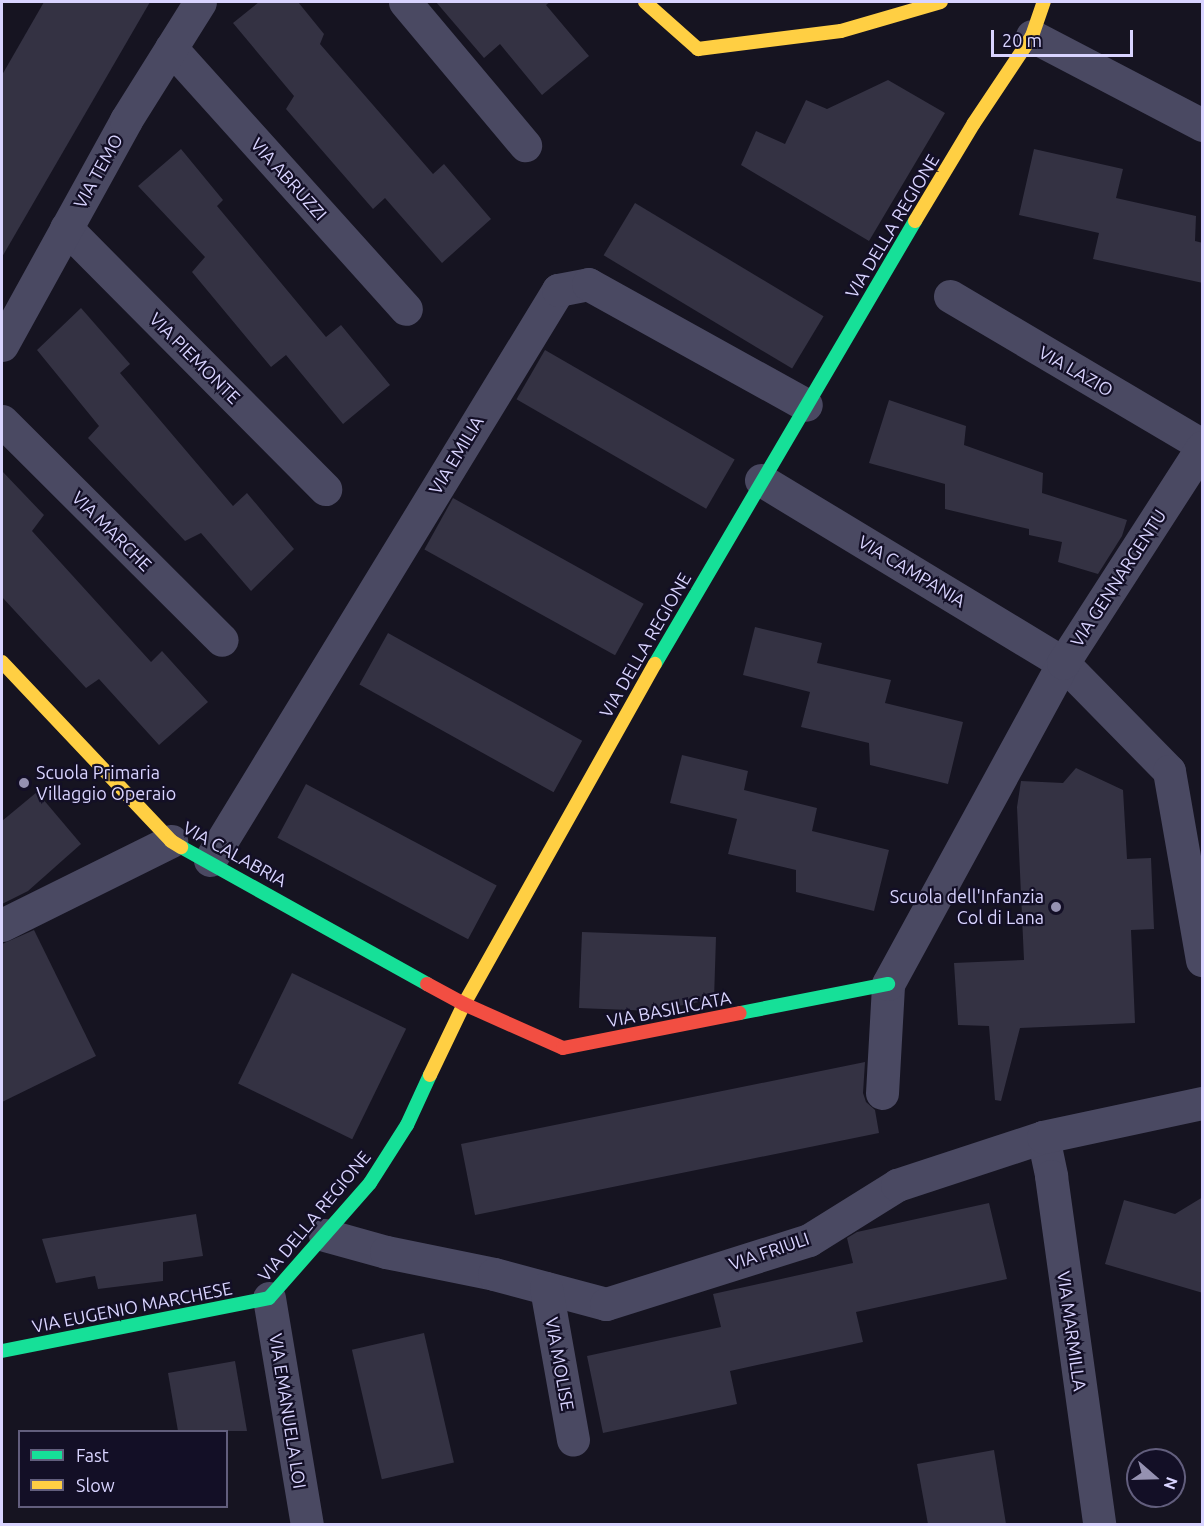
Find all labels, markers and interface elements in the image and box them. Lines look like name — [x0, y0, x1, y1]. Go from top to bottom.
scale bar — [994, 18, 1136, 56]
text: 20 m — [1002, 30, 1042, 50]
street label: VIA TEMO — [69, 130, 127, 212]
street label: VIA ABRUZZI — [246, 133, 332, 225]
street label: VIA DELLA REGIONE — [841, 150, 943, 302]
street label: VIA PIEMONTE — [145, 308, 245, 408]
street label: VIA LAZIO — [1035, 341, 1117, 401]
street label: VIA EMILIA — [424, 412, 488, 498]
street label: VIA MARCHE — [68, 487, 156, 575]
street label: VIA GENNARGENTU — [1065, 505, 1171, 651]
street label: VIA CAMPANIA — [854, 530, 970, 612]
street label: VIA DELLA REGIONE — [595, 569, 695, 721]
place label: Scuola Primaria Villaggio Operaio — [36, 762, 176, 804]
marker: Scuola Primaria Villaggio Operaio — [17, 776, 31, 790]
street label: VIA CALABRIA — [179, 817, 291, 891]
place label: Scuola dell'Infanzia Col di Lana — [890, 886, 1044, 928]
marker: Scuola dell'Infanzia Col di Lana — [1049, 900, 1063, 914]
street label: VIA BASILICATA — [605, 986, 733, 1032]
street label: VIA DELLA REGIONE — [253, 1146, 375, 1286]
street label: VIA FRIULI — [726, 1227, 812, 1275]
street label: VIA MARMILLA — [1053, 1269, 1091, 1393]
street label: VIA EUGENIO MARCHESE — [30, 1277, 234, 1337]
street label: VIA MOLISE — [541, 1315, 579, 1413]
street label: VIA EMANUELA LOI — [265, 1332, 311, 1490]
legend — [18, 1430, 228, 1508]
text: Fast — [76, 1445, 109, 1465]
north arrow — [1126, 1448, 1186, 1508]
text: Slow — [76, 1475, 115, 1495]
text: N — [1161, 1475, 1182, 1492]

